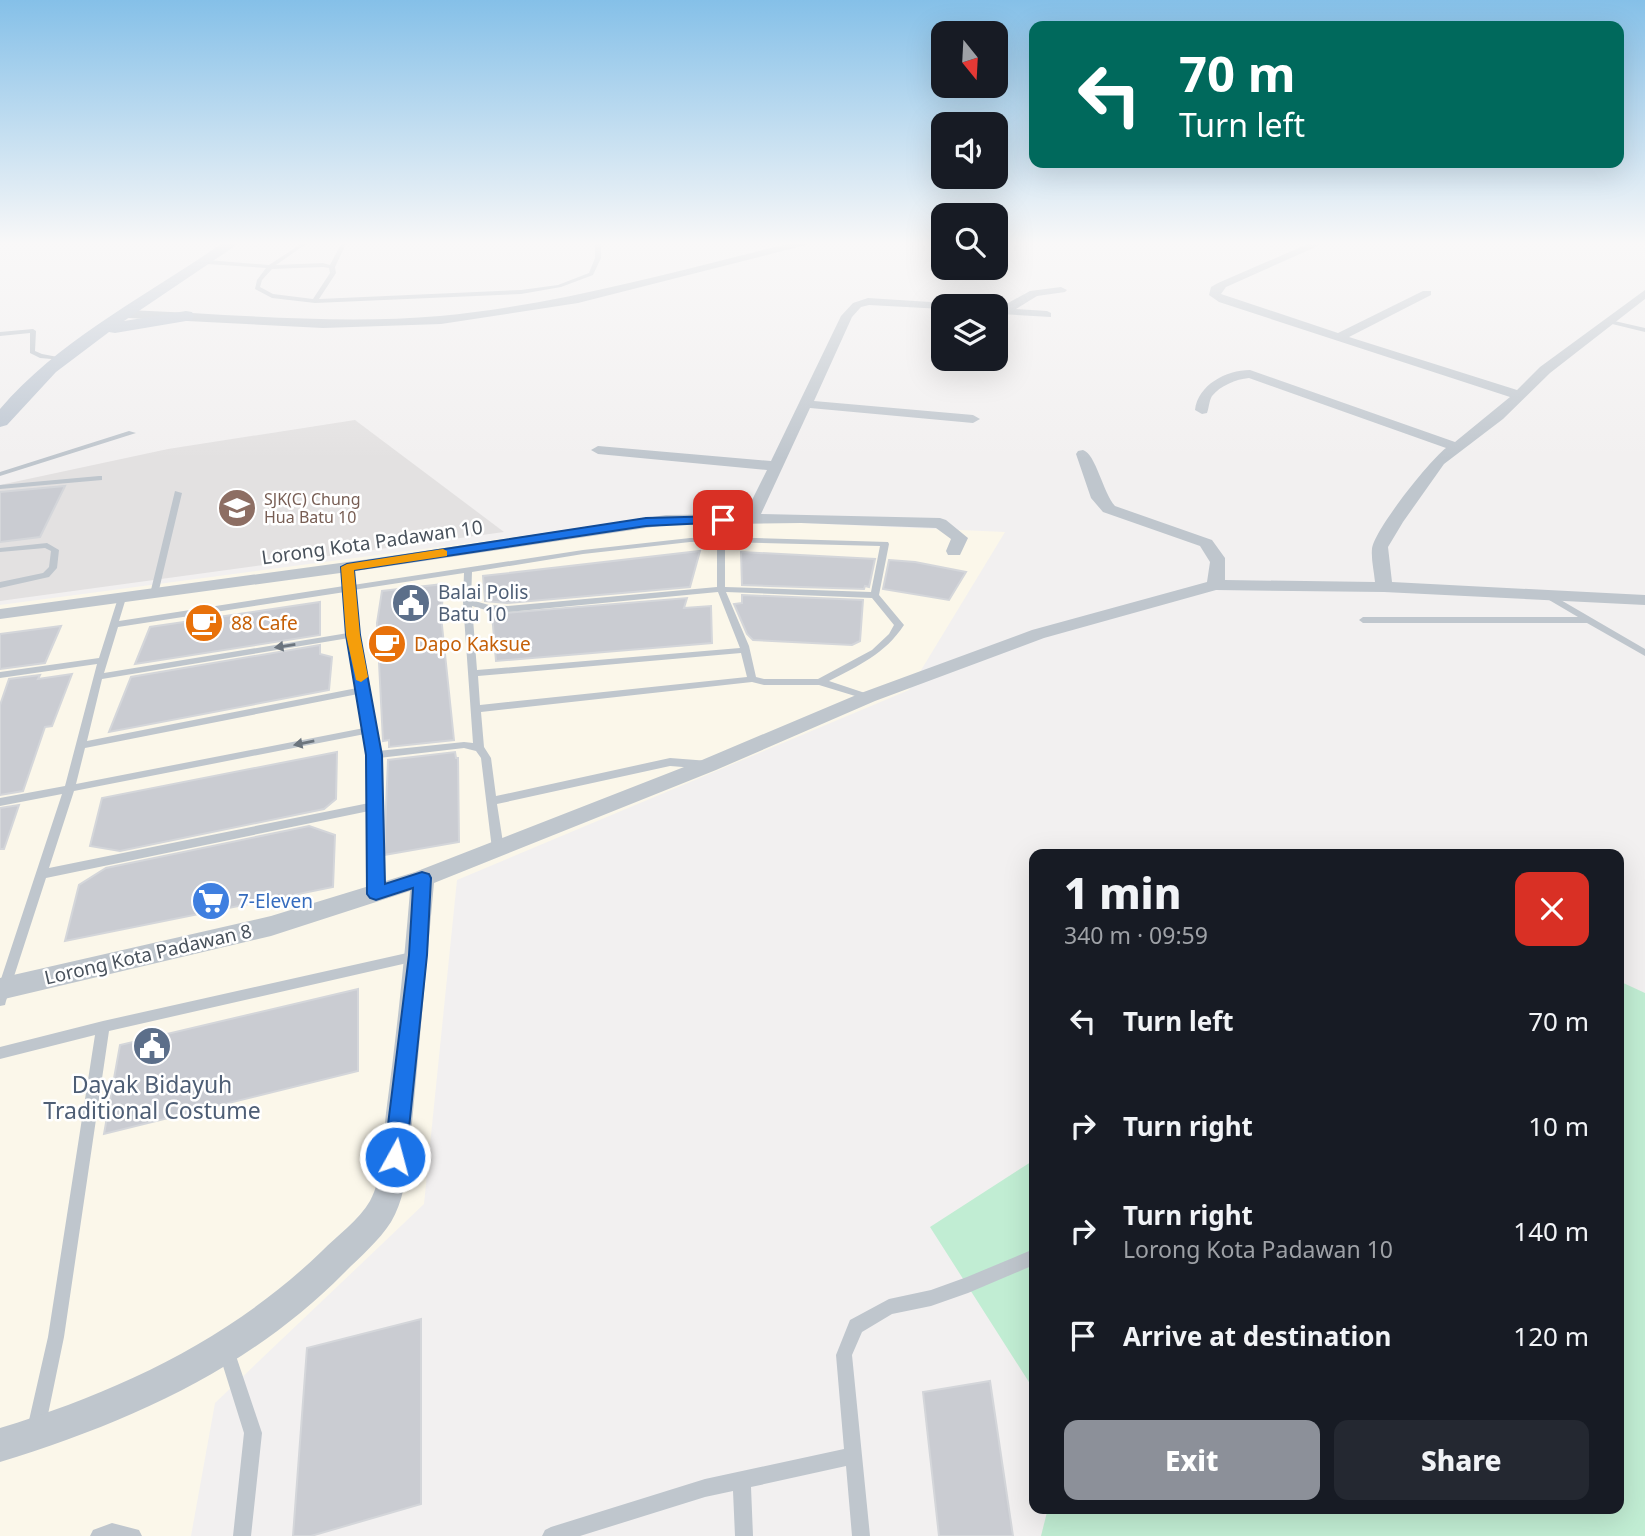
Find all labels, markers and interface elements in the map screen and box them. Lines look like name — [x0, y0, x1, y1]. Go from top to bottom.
north arrow — [931, 21, 1008, 98]
map controls — [931, 21, 1008, 371]
text: 70 m — [1179, 40, 1296, 106]
icon: left — [1064, 49, 1155, 140]
text: Turn left — [1179, 103, 1305, 146]
button: sound — [931, 112, 1008, 189]
button: search — [931, 203, 1008, 280]
button: layers — [931, 294, 1008, 371]
school or university icon: SJK(C) Chung Hua Batu 10 — [216, 487, 258, 529]
place label: SJK(C) Chung Hua Batu 10 — [264, 488, 361, 528]
pin — [693, 490, 753, 550]
icon: arrive — [704, 501, 742, 539]
street label: Lorong Kota Padawan 10 — [260, 514, 484, 570]
place label: Balai Polis Batu 10 — [438, 579, 528, 627]
public building icon: Balai Polis Batu 10 — [390, 582, 432, 624]
cafe icon: 88 Cafe — [183, 602, 225, 644]
place label: 88 Cafe — [231, 610, 298, 636]
cafe icon: Dapo Kaksue — [366, 623, 408, 665]
place label: Dapo Kaksue — [414, 631, 531, 657]
one-way arrow — [274, 641, 296, 652]
one-way arrow — [293, 738, 315, 749]
text: 1 min — [1064, 864, 1181, 921]
button: close — [1515, 872, 1589, 946]
supermarket icon: 7-Eleven — [190, 880, 232, 922]
place label: 7-Eleven — [238, 888, 313, 914]
street label: Lorong Kota Padawan 8 — [42, 917, 254, 991]
text: 340 m · 09:59 — [1064, 919, 1208, 951]
icon: left — [1064, 1002, 1102, 1040]
text: Turn left — [1123, 1003, 1234, 1039]
text: 70 m — [1528, 1003, 1589, 1039]
public building icon: Dayak Bidayuh Traditional Costume — [131, 1025, 173, 1067]
place label: Dayak Bidayuh Traditional Costume — [43, 1068, 261, 1126]
icon: right — [1064, 1107, 1102, 1145]
text: Turn right — [1123, 1108, 1253, 1144]
text: 10 m — [1528, 1108, 1589, 1144]
position arrow — [358, 1120, 432, 1194]
text: Turn right — [1123, 1197, 1253, 1233]
icon: right — [1064, 1212, 1102, 1250]
text: 140 m — [1513, 1213, 1589, 1249]
text: Lorong Kota Padawan 10 — [1123, 1233, 1393, 1265]
icon: arrive — [1064, 1317, 1102, 1355]
text: Arrive at destination — [1123, 1318, 1392, 1354]
text: 120 m — [1513, 1318, 1589, 1354]
button: Exit — [1064, 1420, 1320, 1500]
button: Share — [1334, 1420, 1589, 1500]

